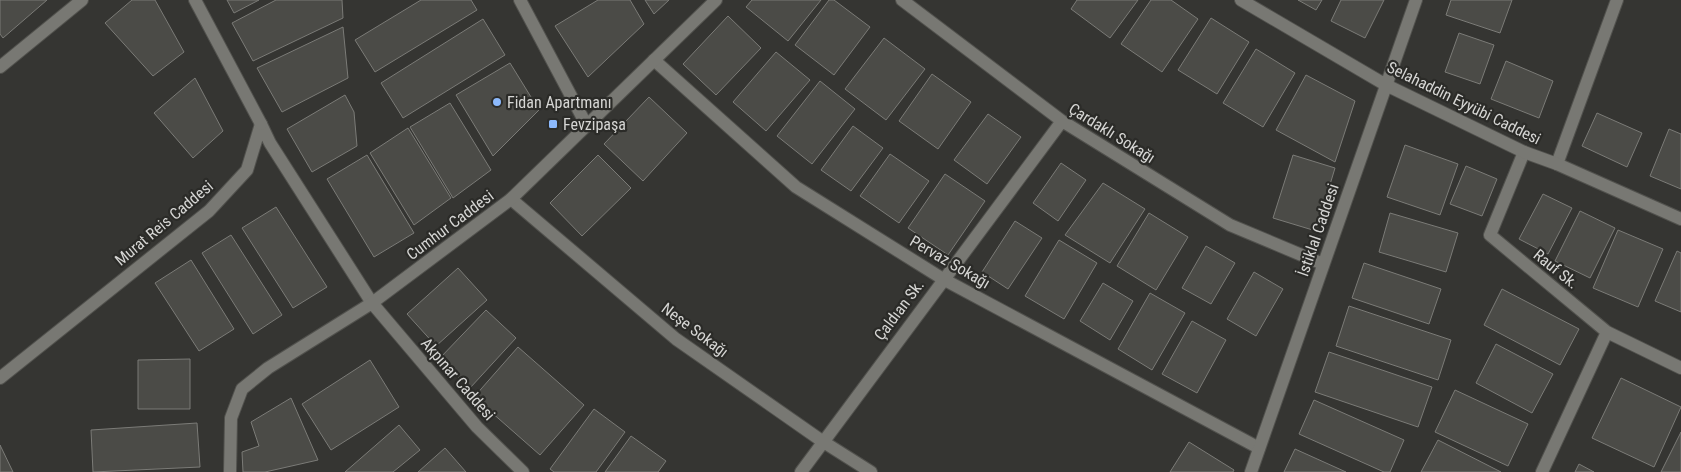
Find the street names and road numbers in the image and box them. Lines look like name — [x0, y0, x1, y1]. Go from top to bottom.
street label: Selahaddin Eyyübi Caddesi — [1384, 58, 1544, 148]
street label: Çardaklı Sokağı — [1065, 99, 1159, 167]
street label: Murat Reis Caddesi — [111, 176, 217, 270]
street label: İstiklal Caddesi — [1293, 181, 1343, 279]
street label: Cumhur Caddesi — [403, 186, 497, 264]
street label: Pervaz Sokağı — [907, 231, 993, 293]
street label: Rauf Sk. — [1530, 245, 1582, 293]
street label: Çaldıan Sk. — [870, 276, 928, 344]
street label: Neşe Sokağı — [658, 299, 732, 361]
street label: Akpınar Caddesi — [417, 334, 499, 424]

